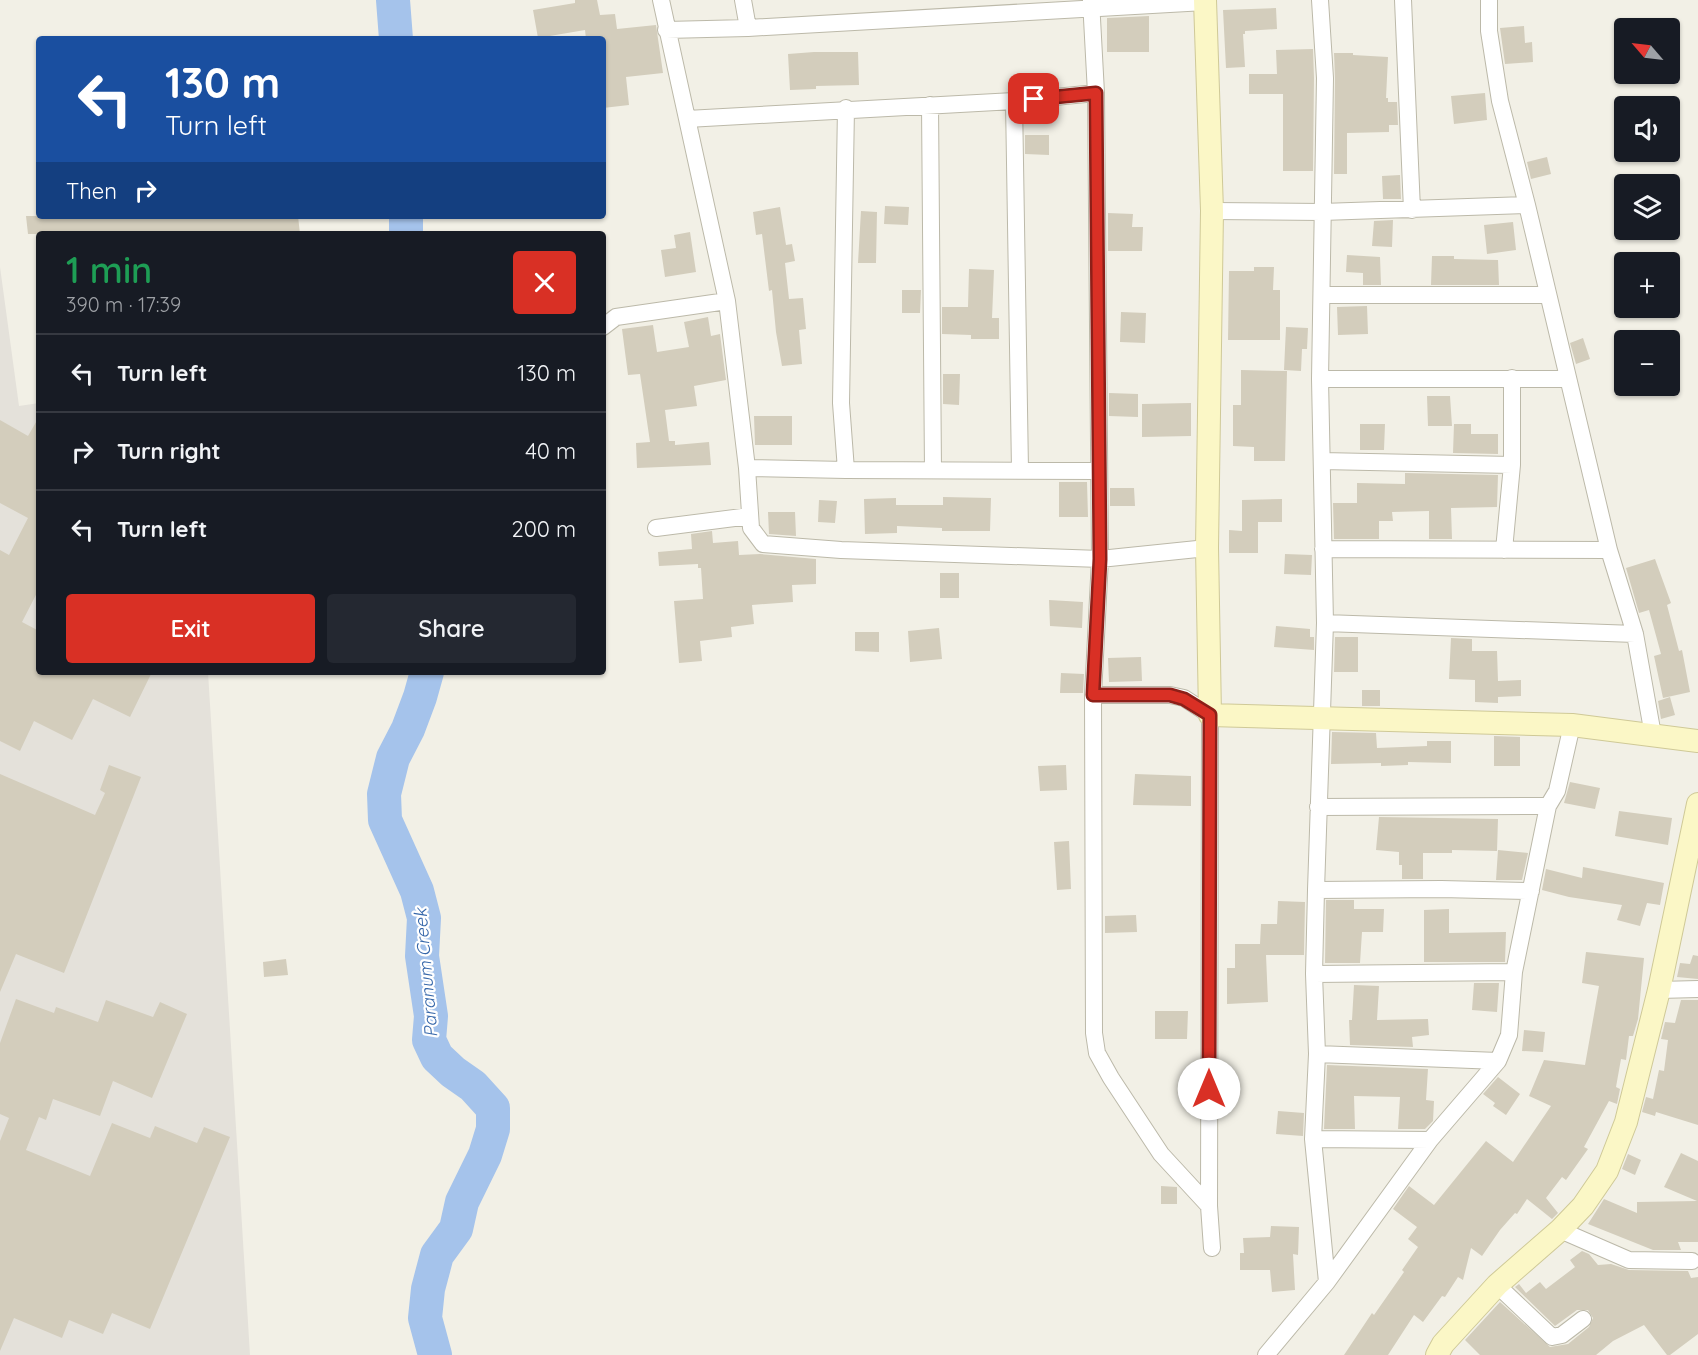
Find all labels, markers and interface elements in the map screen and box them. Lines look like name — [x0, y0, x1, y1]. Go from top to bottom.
north arrow — [1614, 18, 1680, 84]
map controls — [1614, 18, 1680, 396]
text: 130 m — [165, 56, 280, 109]
icon: left — [66, 60, 144, 138]
pin — [1008, 73, 1059, 124]
icon: arrive — [1017, 82, 1050, 115]
button: sound — [1614, 96, 1680, 162]
text: Turn left — [165, 108, 267, 142]
icon: right — [129, 174, 162, 207]
button: layers — [1614, 174, 1680, 240]
text: Then — [66, 177, 117, 205]
text: 1 min — [66, 247, 152, 292]
button: close — [513, 251, 576, 314]
button: + — [1614, 252, 1680, 318]
text: 390 m · 17:39 — [66, 292, 181, 317]
button: − — [1614, 330, 1680, 396]
icon: left — [66, 357, 99, 390]
text: Turn left — [117, 359, 207, 387]
text: 130 m — [517, 359, 576, 387]
icon: right — [66, 435, 99, 468]
text: Turn right — [117, 437, 221, 465]
text: 40 m — [525, 437, 576, 465]
icon: left — [66, 513, 99, 546]
text: Turn left — [117, 515, 207, 543]
text: 200 m — [512, 515, 576, 543]
button: Exit — [66, 594, 315, 663]
button: Share — [327, 594, 576, 663]
water label: Paranum Creek — [408, 906, 443, 1039]
position arrow — [1177, 1057, 1241, 1121]

